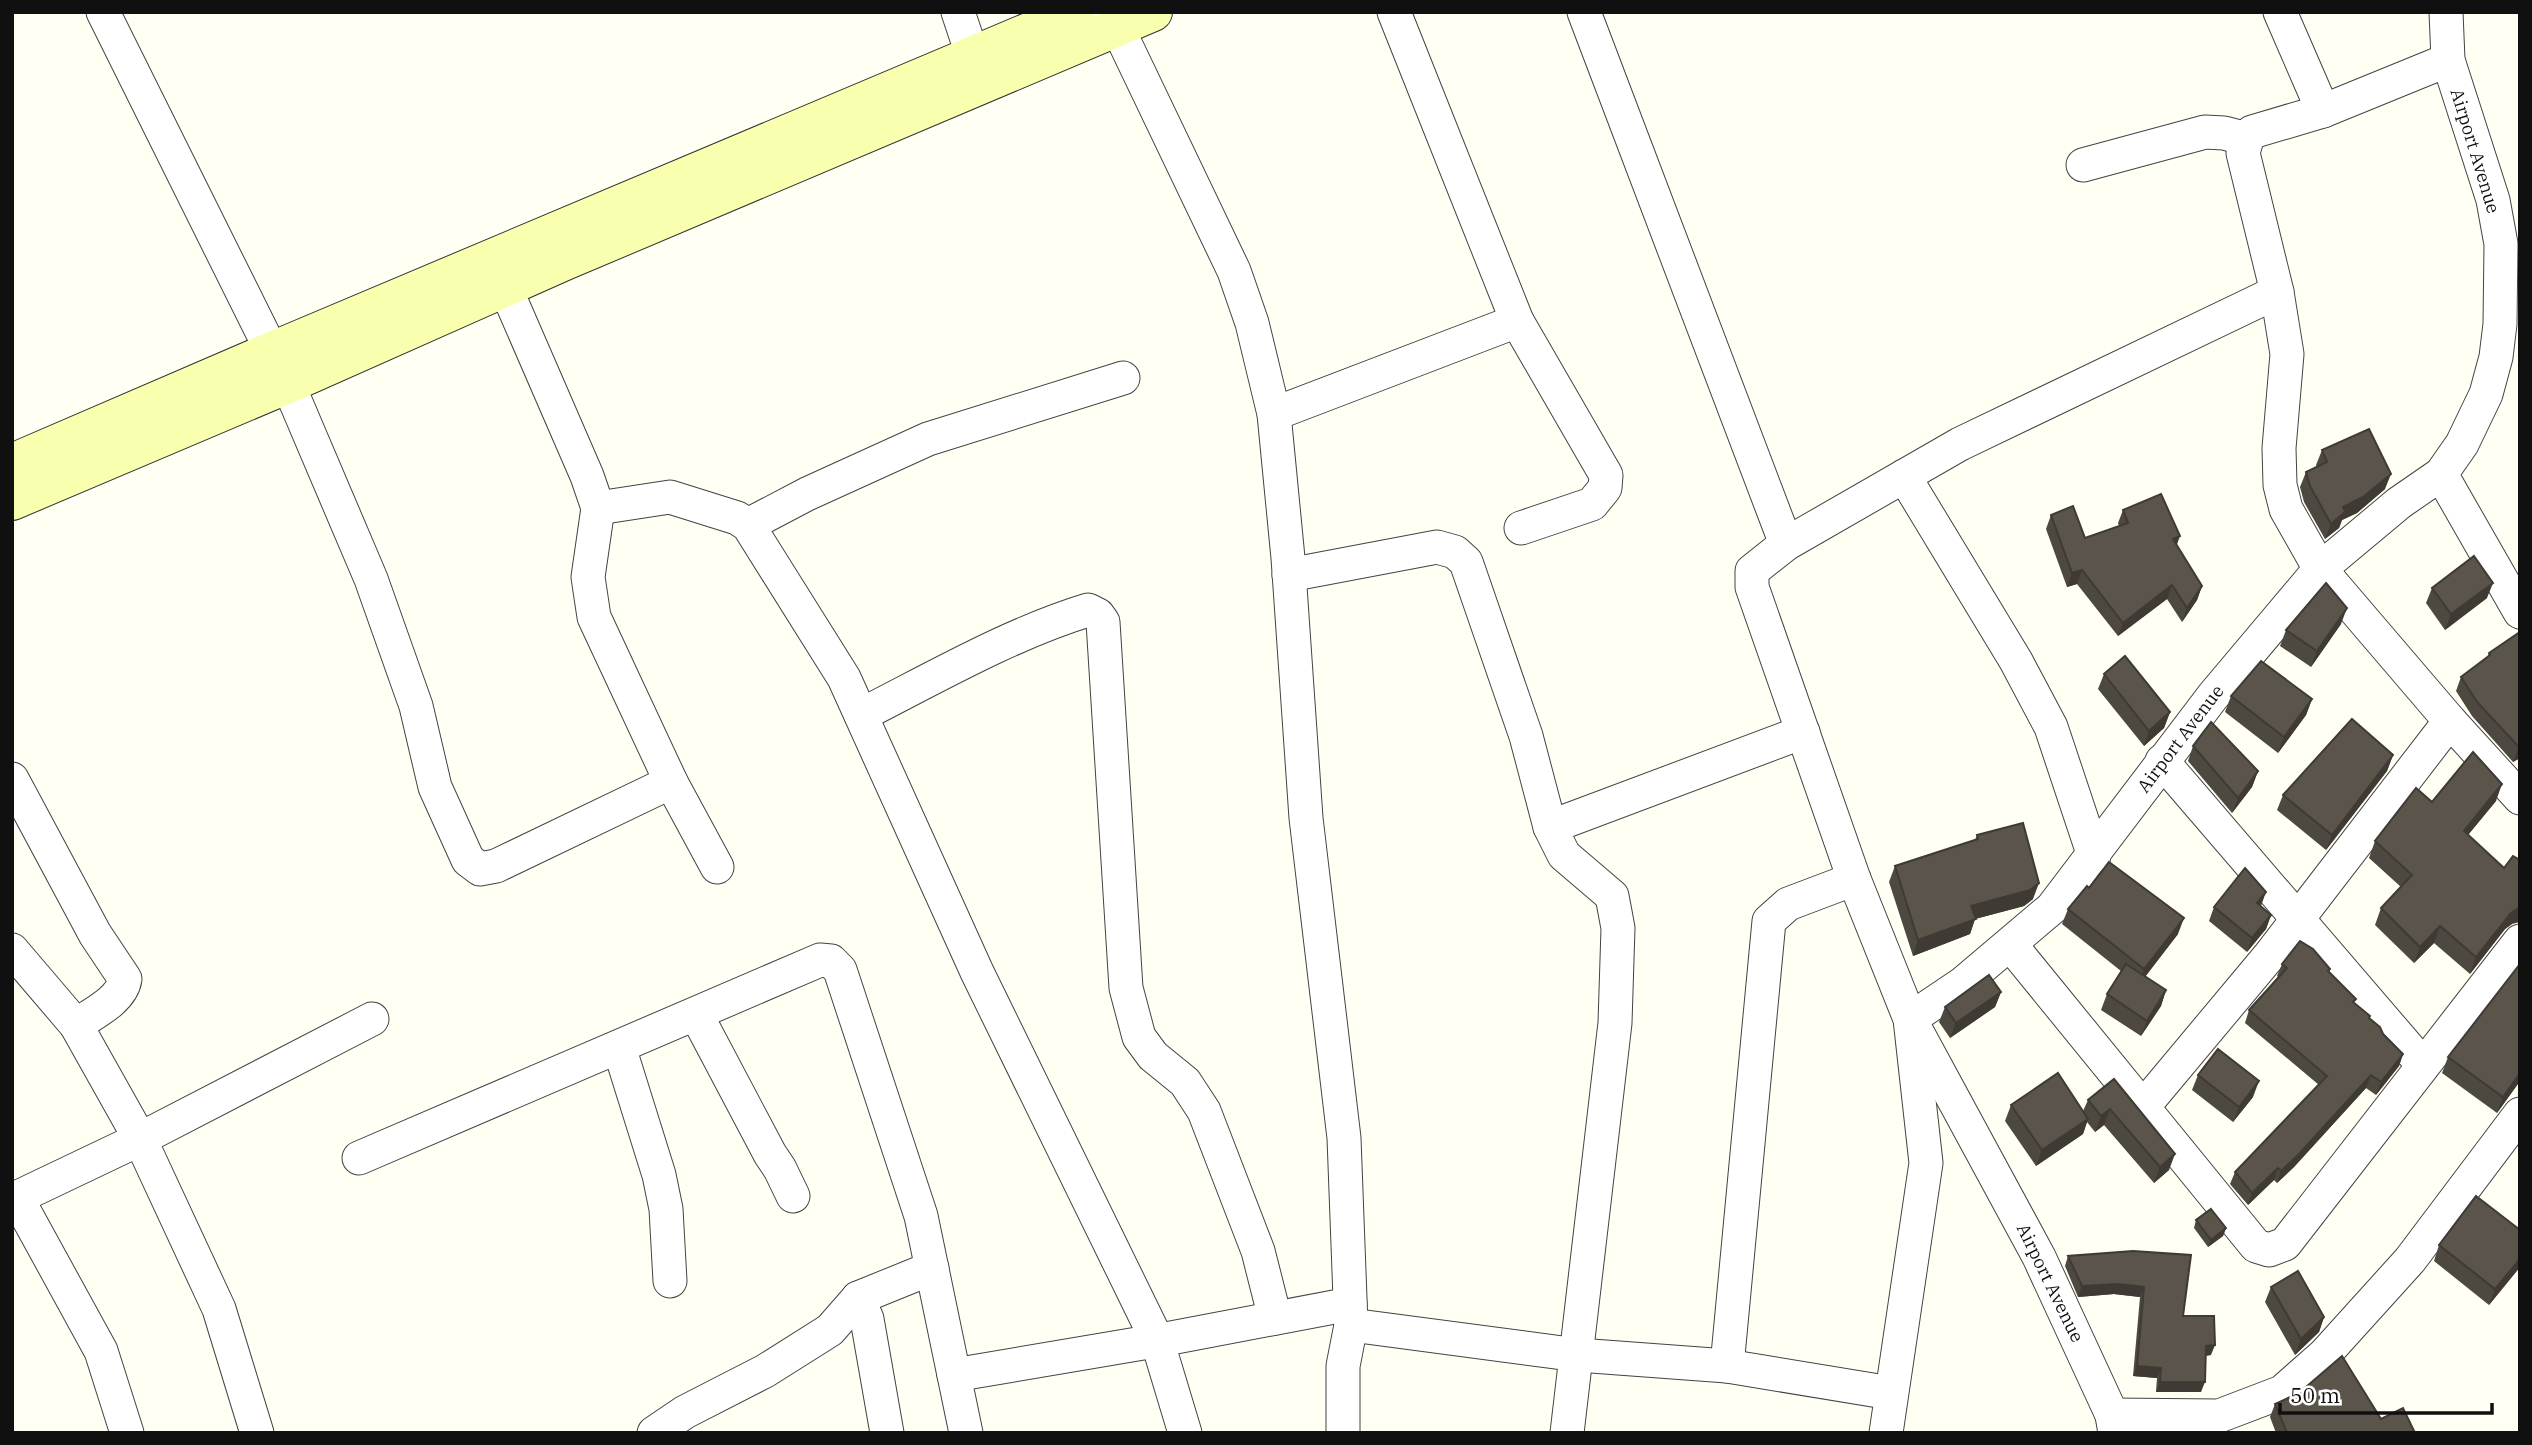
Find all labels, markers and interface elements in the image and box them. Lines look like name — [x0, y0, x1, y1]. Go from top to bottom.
street label: Airport Avenue — [2446, 86, 2505, 216]
street label: Airport Avenue — [2132, 680, 2229, 797]
street label: Airport Avenue — [2012, 1220, 2089, 1346]
scale bar — [2280, 1372, 2492, 1416]
text: 50 m — [2290, 1381, 2340, 1409]

